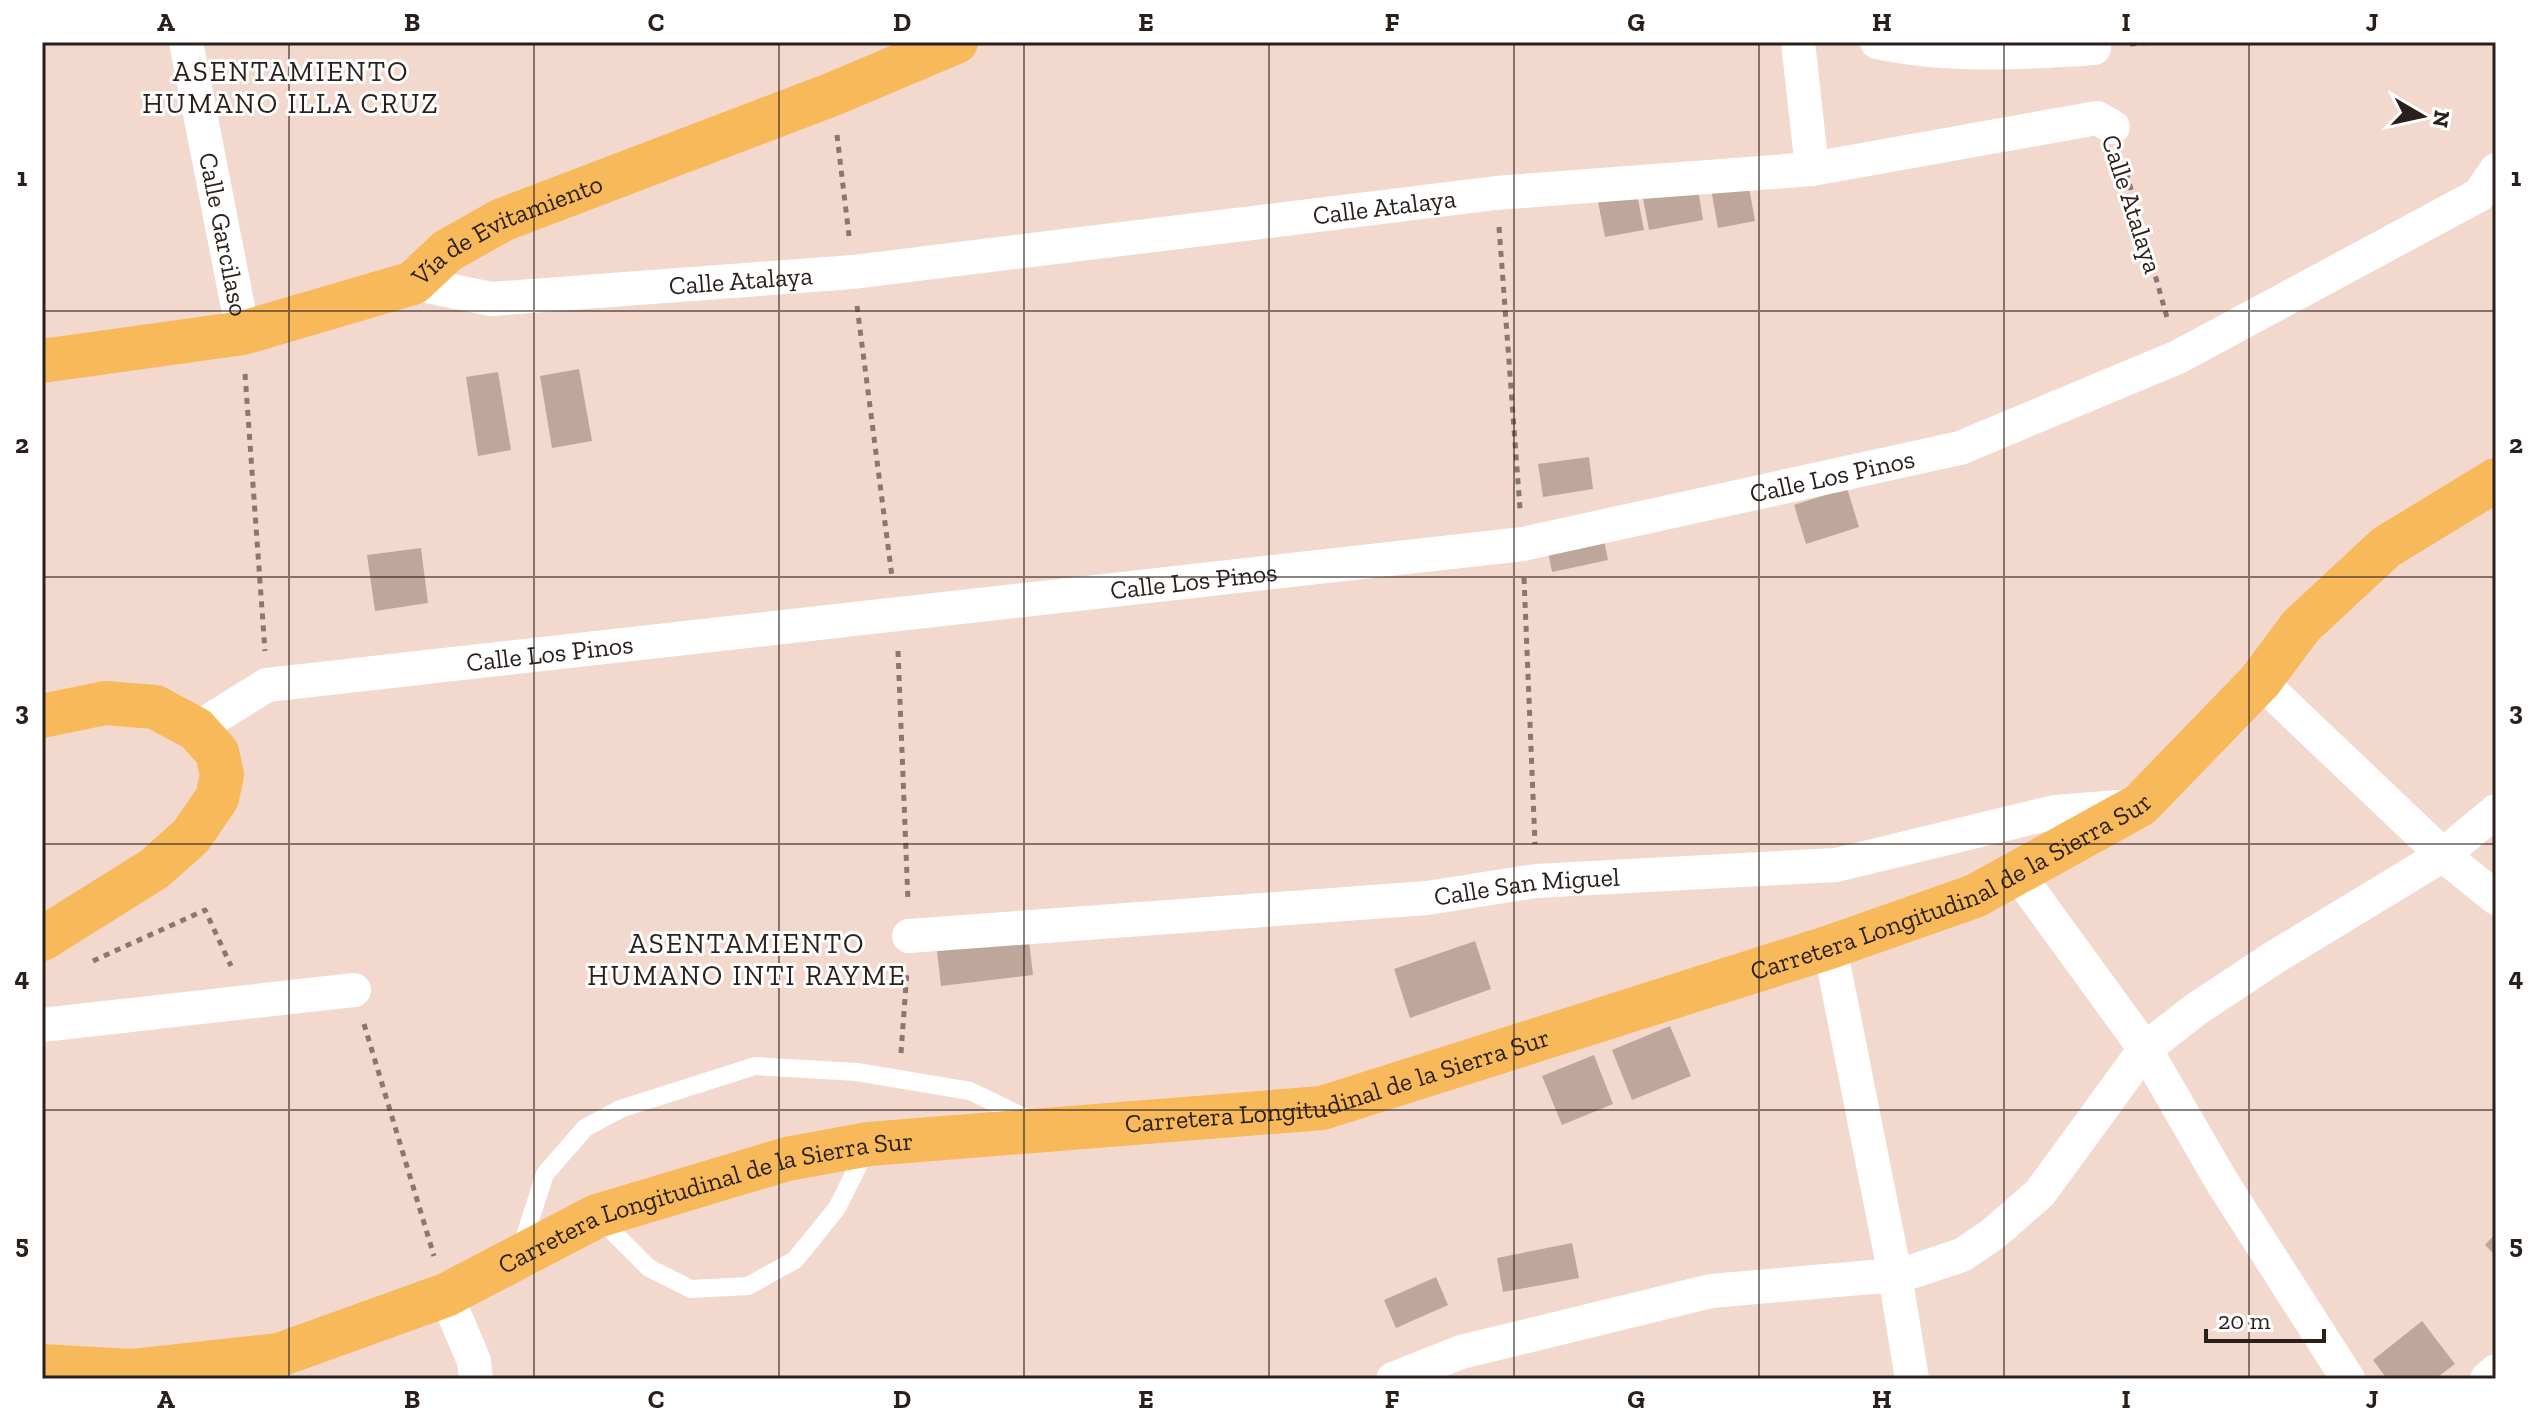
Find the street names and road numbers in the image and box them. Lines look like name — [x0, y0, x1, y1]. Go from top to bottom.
street label: Calle Atalaya — [2095, 131, 2170, 278]
street label: Calle Garcilaso — [192, 150, 255, 319]
street label: Vía de Evitamiento — [404, 167, 607, 293]
street label: Calle Atalaya — [1311, 182, 1458, 231]
street label: Calle Atalaya — [668, 259, 814, 302]
street label: Calle Los Pinos — [1747, 442, 1918, 510]
street label: Calle Los Pinos — [1108, 556, 1279, 606]
street label: Calle Los Pinos — [464, 628, 635, 679]
street label: Carretera Longitudinal de la Sierra Sur — [1746, 786, 2159, 987]
street label: Calle San Miguel — [1432, 861, 1621, 913]
street label: Carretera Longitudinal de la Sierra Sur — [1124, 1021, 1554, 1140]
street label: Carretera Longitudinal de la Sierra Sur — [492, 1125, 914, 1281]

